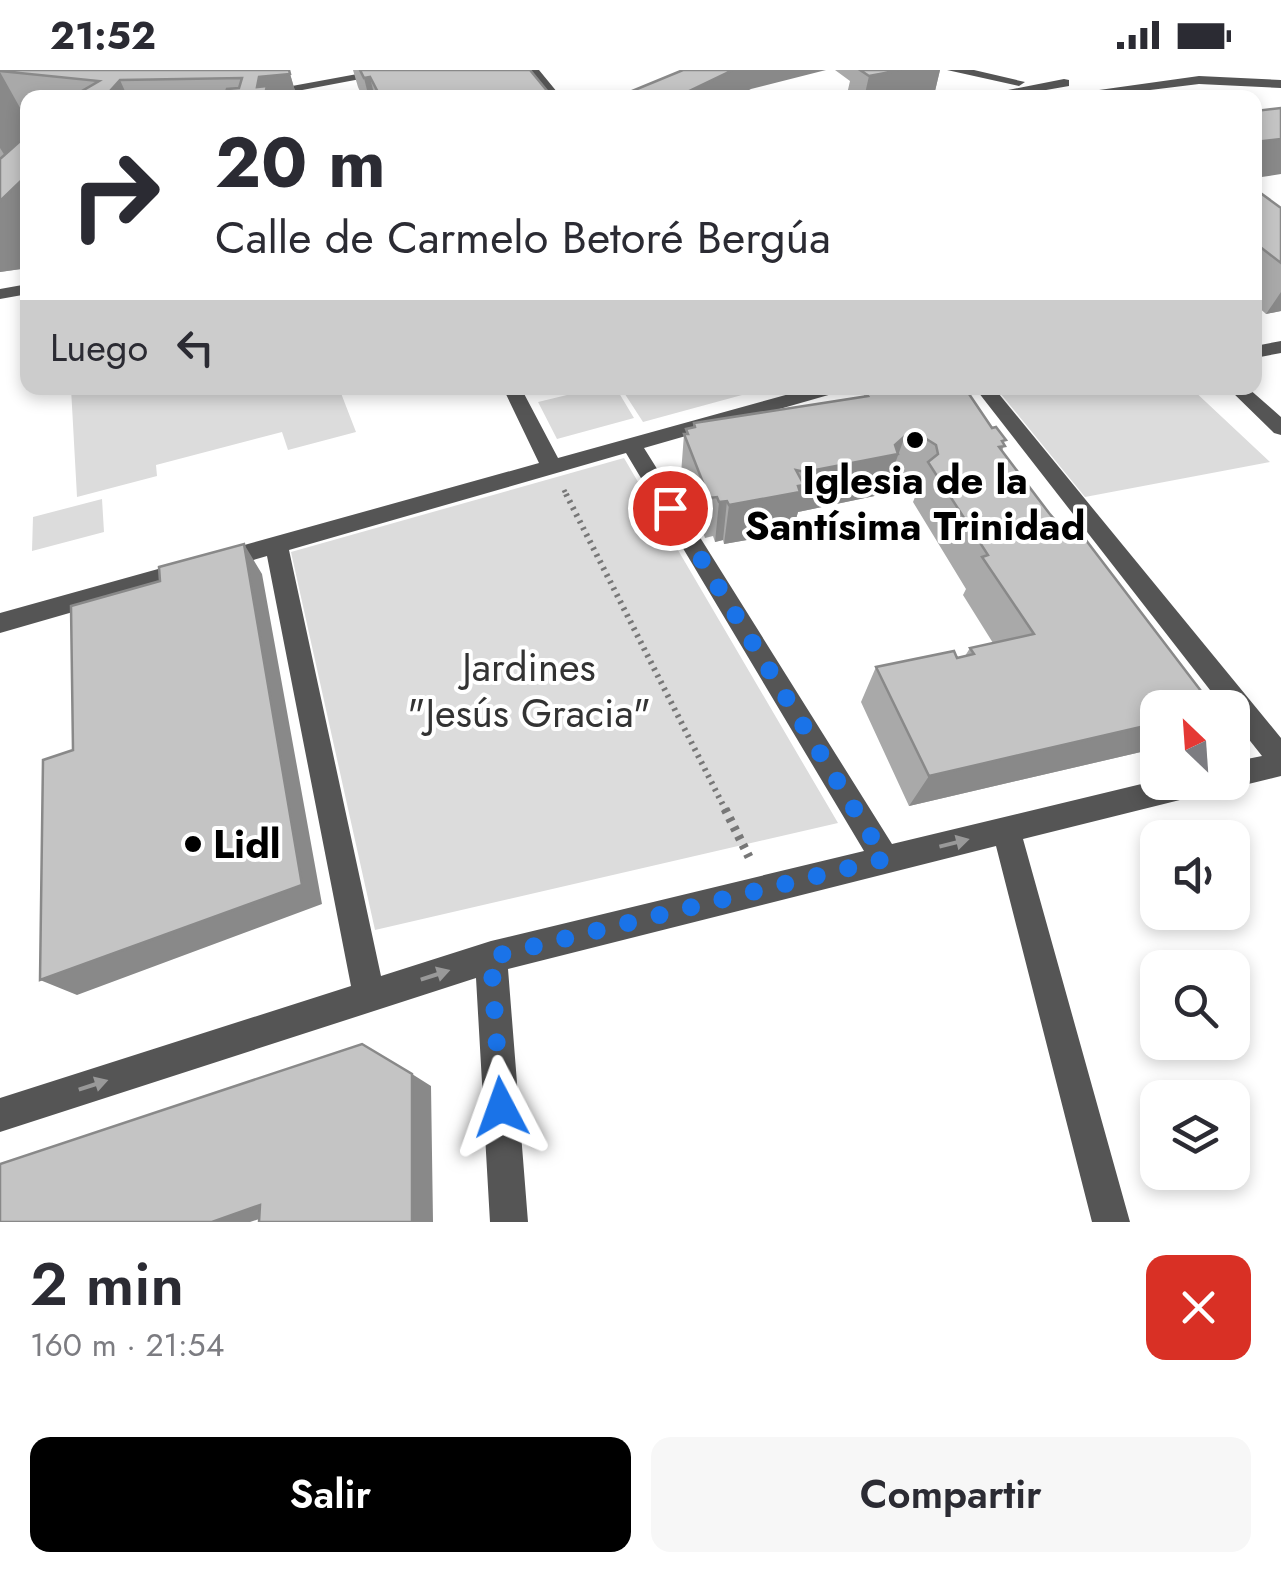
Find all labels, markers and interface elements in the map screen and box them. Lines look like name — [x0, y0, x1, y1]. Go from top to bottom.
text: 21:52 — [50, 8, 156, 63]
text: 20 m — [215, 112, 386, 213]
icon: right — [50, 130, 180, 260]
text: Calle de Carmelo Betoré Bergúa — [215, 205, 831, 270]
text: Luego — [50, 320, 148, 375]
icon: left — [168, 320, 223, 375]
marker: Iglesia de la Santísima Trinidad — [904, 429, 926, 451]
place label: Iglesia de la Santísima Trinidad — [745, 451, 1085, 555]
pin — [628, 466, 713, 551]
icon: arrive — [643, 481, 698, 536]
park label: Jardines "Jesús Gracia" — [407, 638, 651, 742]
north arrow — [1140, 690, 1250, 800]
map controls — [1140, 690, 1250, 1190]
place label: Lidl — [213, 815, 281, 873]
button: sound — [1140, 820, 1250, 930]
marker: Lidl — [182, 833, 204, 855]
one-way arrow — [939, 835, 970, 850]
button: search — [1140, 950, 1250, 1060]
one-way arrow — [421, 966, 451, 981]
position arrow — [449, 1055, 553, 1159]
one-way arrow — [78, 1077, 108, 1092]
button: layers — [1140, 1080, 1250, 1190]
text: 2 min — [30, 1241, 184, 1328]
button: close — [1146, 1255, 1251, 1360]
text: 160 m · 21:54 — [30, 1322, 224, 1368]
button: Salir — [30, 1437, 631, 1552]
button: Compartir — [651, 1437, 1251, 1552]

